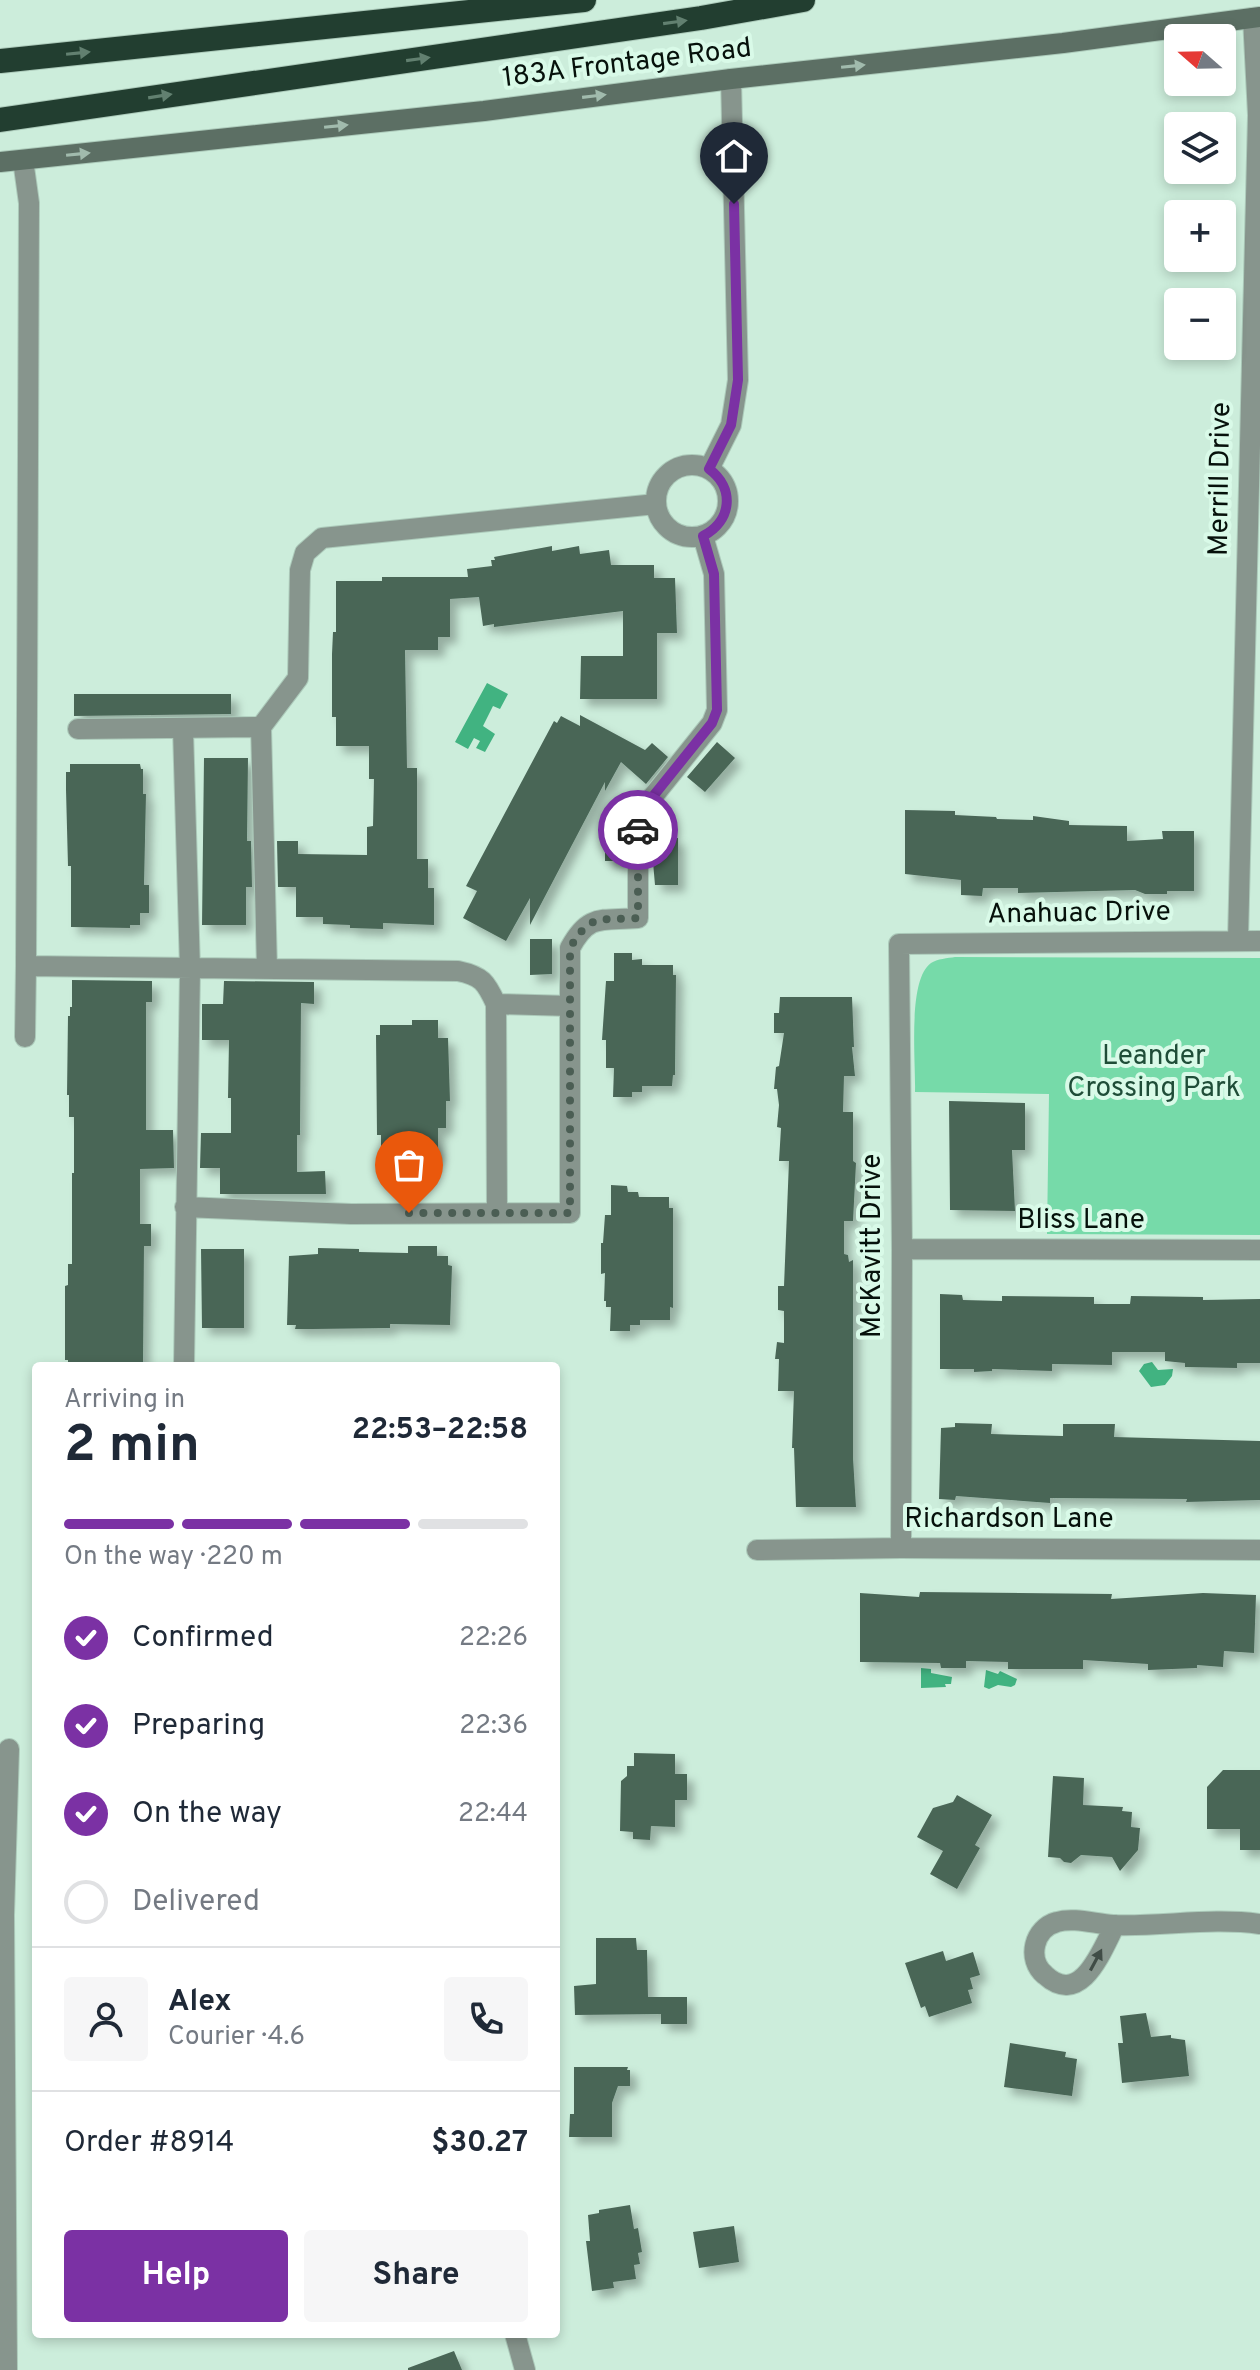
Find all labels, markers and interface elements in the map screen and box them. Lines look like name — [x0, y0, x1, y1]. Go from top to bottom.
one-way arrow — [663, 15, 688, 28]
north arrow — [1164, 24, 1236, 96]
map controls — [1164, 24, 1236, 360]
street label: 183A Frontage Road — [500, 31, 754, 97]
one-way arrow — [66, 46, 91, 59]
one-way arrow — [405, 52, 430, 65]
one-way arrow — [840, 59, 865, 72]
one-way arrow — [148, 89, 173, 102]
one-way arrow — [582, 90, 607, 103]
button: layers — [1164, 112, 1236, 184]
one-way arrow — [324, 120, 349, 133]
pin — [700, 122, 768, 204]
icon: home — [712, 134, 756, 178]
one-way arrow — [65, 147, 90, 160]
button: + — [1164, 200, 1236, 272]
button: − — [1164, 288, 1236, 360]
street label: Merrill Drive — [1202, 402, 1240, 556]
courier — [598, 790, 678, 870]
icon: car — [616, 808, 660, 852]
street label: Anahuac Drive — [987, 894, 1171, 934]
park label: Leander Crossing Park — [1067, 1039, 1241, 1107]
pin — [375, 1131, 443, 1213]
icon: bag — [387, 1143, 431, 1187]
street label: McKavitt Drive — [855, 1154, 891, 1338]
street label: Bliss Lane — [1017, 1203, 1145, 1239]
text: Arriving in — [64, 1384, 185, 1417]
text: 22:53–22:58 — [352, 1412, 528, 1449]
text: 2 min — [64, 1414, 200, 1480]
street label: Richardson Lane — [904, 1502, 1114, 1538]
text: On the way · 220 m — [64, 1541, 283, 1574]
icon: check — [64, 1616, 108, 1660]
text: Confirmed — [132, 1620, 274, 1657]
text: 22:26 — [459, 1622, 528, 1655]
icon: check — [64, 1704, 108, 1748]
text: Preparing — [132, 1708, 265, 1745]
text: 22:36 — [459, 1710, 528, 1743]
icon: check — [64, 1792, 108, 1836]
text: On the way — [132, 1796, 282, 1833]
text: 22:44 — [458, 1798, 528, 1831]
text: Delivered — [132, 1884, 260, 1921]
one-way arrow — [1090, 1949, 1103, 1972]
button: person — [64, 1977, 148, 2061]
button: phone — [444, 1977, 528, 2061]
text: Alex — [168, 1984, 232, 2021]
text: Courier · 4.6 — [168, 2021, 305, 2054]
text: Order #8914 — [64, 2125, 234, 2162]
text: $30.27 — [431, 2125, 528, 2162]
button: Help — [64, 2230, 288, 2322]
button: Share — [304, 2230, 528, 2322]

